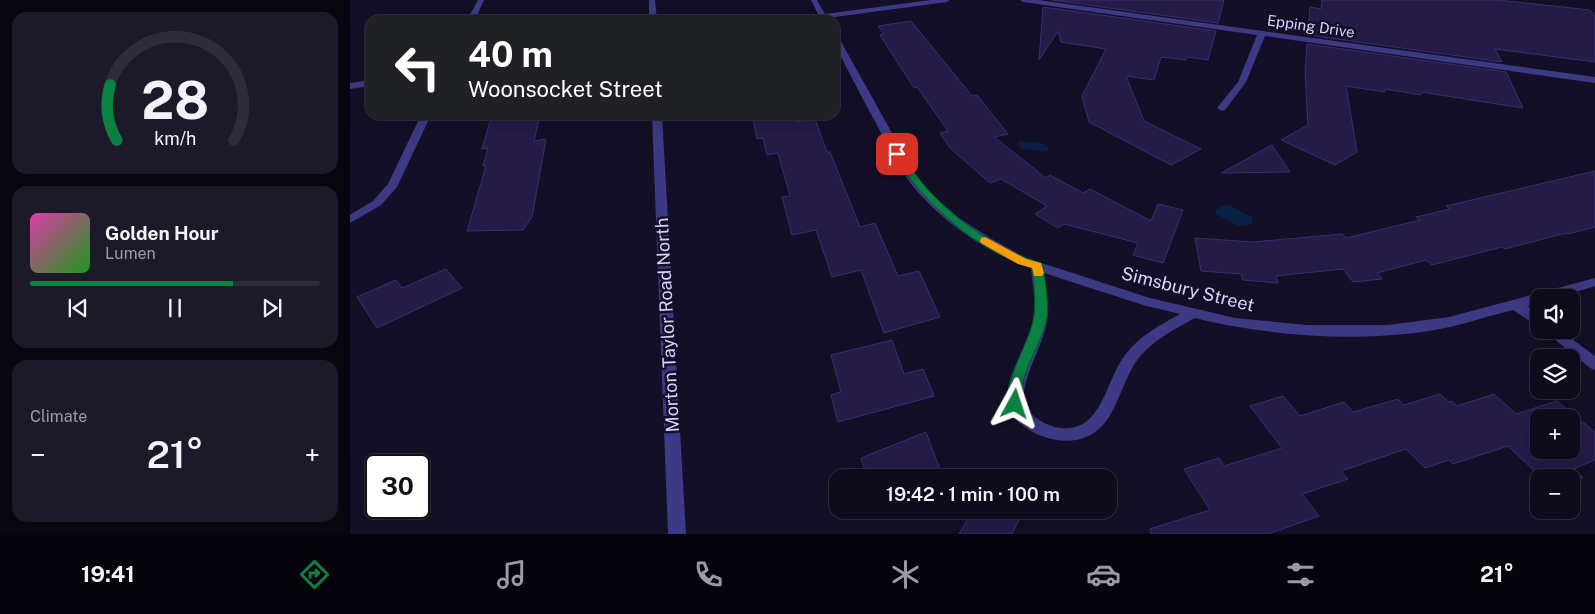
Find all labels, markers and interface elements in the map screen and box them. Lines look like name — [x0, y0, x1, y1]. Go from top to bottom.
street label: Epping Drive — [1266, 11, 1356, 41]
text: 40 m — [468, 34, 553, 75]
icon: left — [385, 35, 450, 100]
text: 28 — [141, 70, 209, 131]
text: Woonsocket Street — [468, 76, 663, 102]
text: km/h — [154, 128, 196, 149]
pin — [876, 133, 918, 175]
icon: arrive — [883, 140, 911, 168]
street label: Morton Taylor Road North — [651, 217, 683, 433]
text: Golden Hour — [105, 222, 219, 244]
text: Lumen — [105, 244, 156, 263]
street label: Simsbury Street — [1119, 262, 1257, 316]
map controls — [1530, 289, 1580, 519]
button: sound — [1530, 289, 1580, 339]
icon: previous — [64, 294, 92, 322]
icon: pause — [161, 294, 189, 322]
icon: next — [258, 294, 286, 322]
button: layers — [1530, 349, 1580, 399]
position arrow — [988, 377, 1040, 429]
text: Climate — [30, 407, 87, 426]
button: + — [1530, 409, 1580, 459]
text: 21° — [146, 432, 204, 477]
text: − — [30, 438, 46, 471]
text: + — [304, 438, 320, 471]
speed limit sign: 30 — [365, 454, 430, 519]
button: − — [1530, 469, 1580, 519]
text: 19:42 · 1 min · 100 m — [886, 483, 1060, 505]
icon: directions — [297, 557, 332, 592]
icon: music — [494, 557, 529, 592]
icon: phone — [691, 557, 726, 592]
icon: climate — [888, 557, 923, 592]
icon: car — [1086, 557, 1121, 592]
icon: filters — [1283, 557, 1318, 592]
text: 19:41 — [81, 561, 135, 587]
text: 21° — [1480, 561, 1514, 587]

